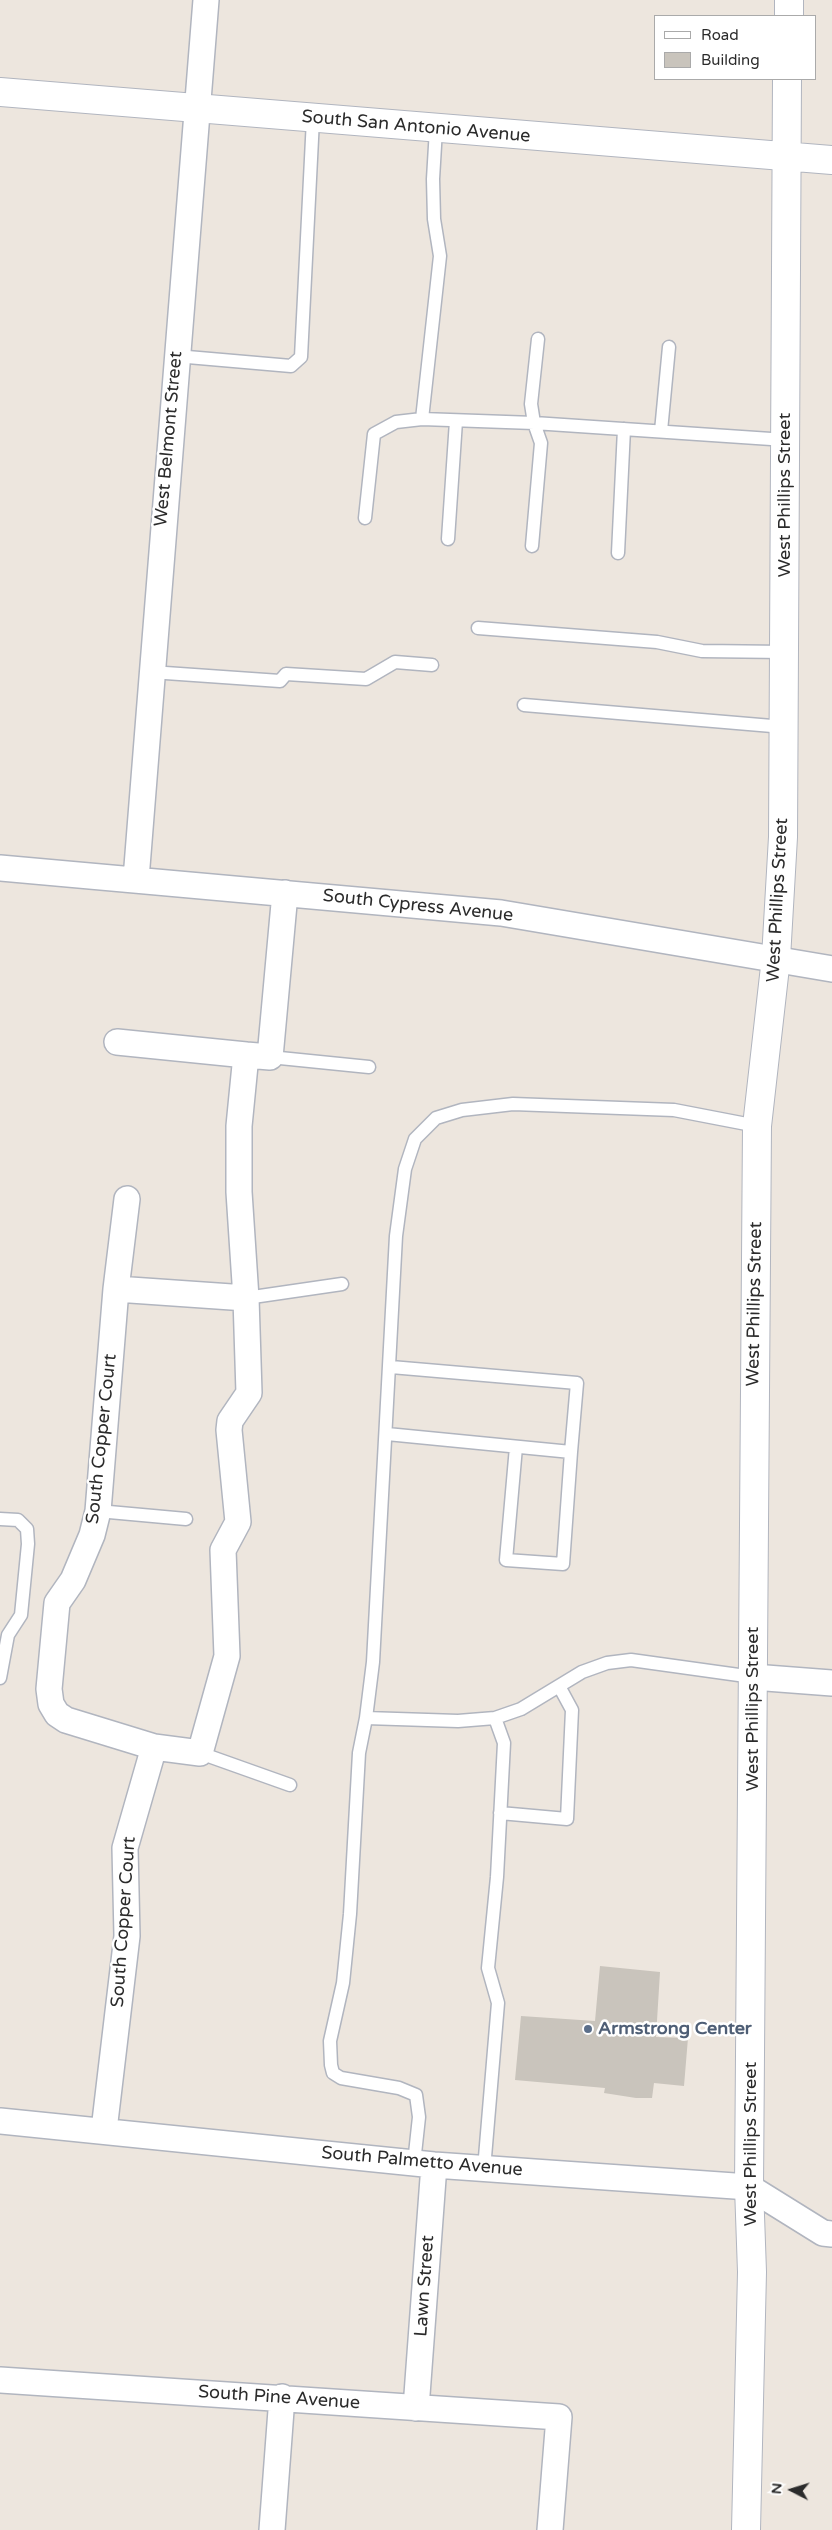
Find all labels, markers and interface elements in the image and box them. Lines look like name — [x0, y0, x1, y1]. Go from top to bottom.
legend — [654, 15, 817, 80]
text: Road — [701, 26, 739, 44]
text: Building — [701, 51, 760, 69]
street label: South San Antonio Avenue — [301, 106, 531, 148]
street label: West Belmont Street — [151, 350, 187, 528]
street label: West Phillips Street — [774, 413, 796, 577]
street label: West Phillips Street — [763, 817, 793, 983]
street label: South Cypress Avenue — [322, 885, 514, 927]
street label: West Phillips Street — [743, 1221, 767, 1387]
street label: South Copper Court — [82, 1353, 122, 1525]
street label: West Phillips Street — [742, 1627, 764, 1791]
street label: South Copper Court — [107, 1836, 141, 2008]
place label: Armstrong Center — [598, 2018, 752, 2040]
marker: Armstrong Center — [582, 2023, 594, 2035]
street label: West Phillips Street — [740, 2062, 762, 2226]
street label: South Palmetto Avenue — [320, 2142, 524, 2182]
street label: Lawn Street — [411, 2235, 439, 2337]
street label: South Pine Avenue — [197, 2382, 361, 2414]
north arrow — [767, 2465, 817, 2515]
text: N — [768, 2482, 786, 2495]

